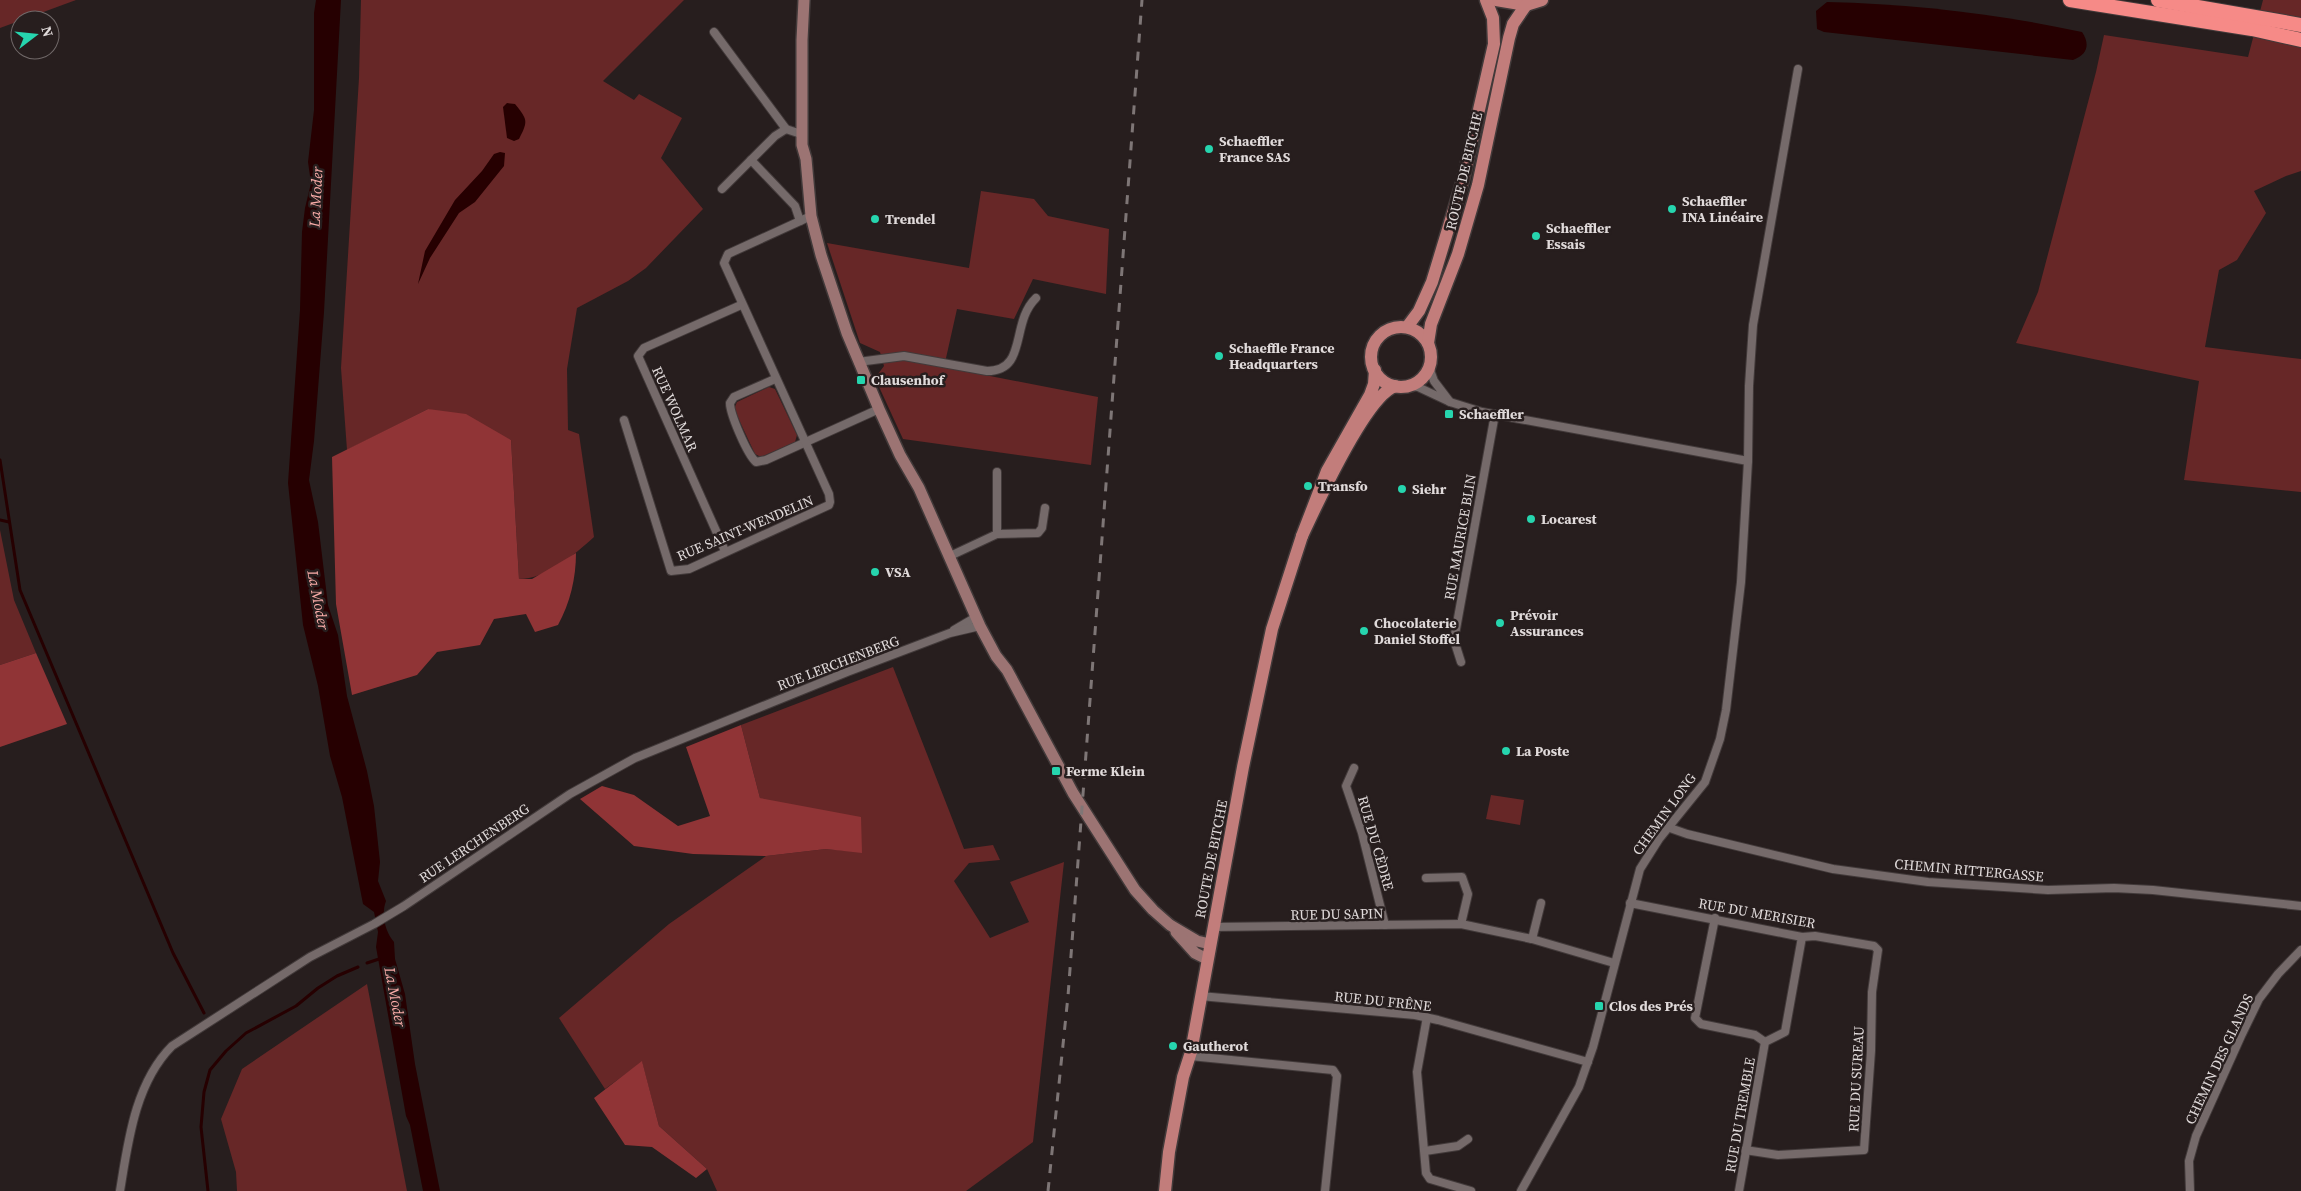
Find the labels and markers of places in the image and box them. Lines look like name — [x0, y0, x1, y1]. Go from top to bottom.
place label: Schaeffler France SAS — [1219, 131, 1291, 167]
marker: Schaeffler France SAS — [1203, 143, 1215, 155]
place label: Schaeffler INA Linéaire — [1682, 191, 1763, 227]
marker: Schaeffler INA Linéaire — [1666, 203, 1678, 215]
place label: Trendel — [885, 209, 936, 229]
marker: Trendel — [869, 213, 881, 225]
place label: Schaeffler Essais — [1546, 218, 1611, 254]
marker: Schaeffler Essais — [1530, 230, 1542, 242]
place label: Schaeffle France Headquarters — [1229, 338, 1335, 374]
marker: Schaeffle France Headquarters — [1213, 350, 1225, 362]
place label: Clausenhof — [871, 370, 946, 390]
marker: Clausenhof — [855, 374, 867, 386]
place label: Schaeffler — [1459, 404, 1524, 424]
marker: Schaeffler — [1443, 408, 1455, 420]
place label: Transfo — [1318, 476, 1368, 496]
place label: Siehr — [1412, 479, 1447, 499]
marker: Transfo — [1302, 480, 1314, 492]
marker: Siehr — [1396, 483, 1408, 495]
place label: Locarest — [1541, 509, 1598, 529]
marker: Locarest — [1525, 513, 1537, 525]
place label: VSA — [885, 562, 911, 582]
marker: VSA — [869, 566, 881, 578]
place label: Prévoir Assurances — [1510, 605, 1584, 641]
place label: Chocolaterie Daniel Stoffel — [1374, 613, 1460, 649]
marker: Prévoir Assurances — [1494, 617, 1506, 629]
marker: Chocolaterie Daniel Stoffel — [1358, 625, 1370, 637]
place label: La Poste — [1516, 741, 1569, 761]
marker: La Poste — [1500, 745, 1512, 757]
place label: Ferme Klein — [1066, 761, 1145, 781]
marker: Ferme Klein — [1050, 765, 1062, 777]
place label: Clos des Prés — [1609, 996, 1694, 1016]
marker: Clos des Prés — [1593, 1000, 1605, 1012]
place label: Gautherot — [1183, 1036, 1249, 1056]
marker: Gautherot — [1167, 1040, 1179, 1052]

